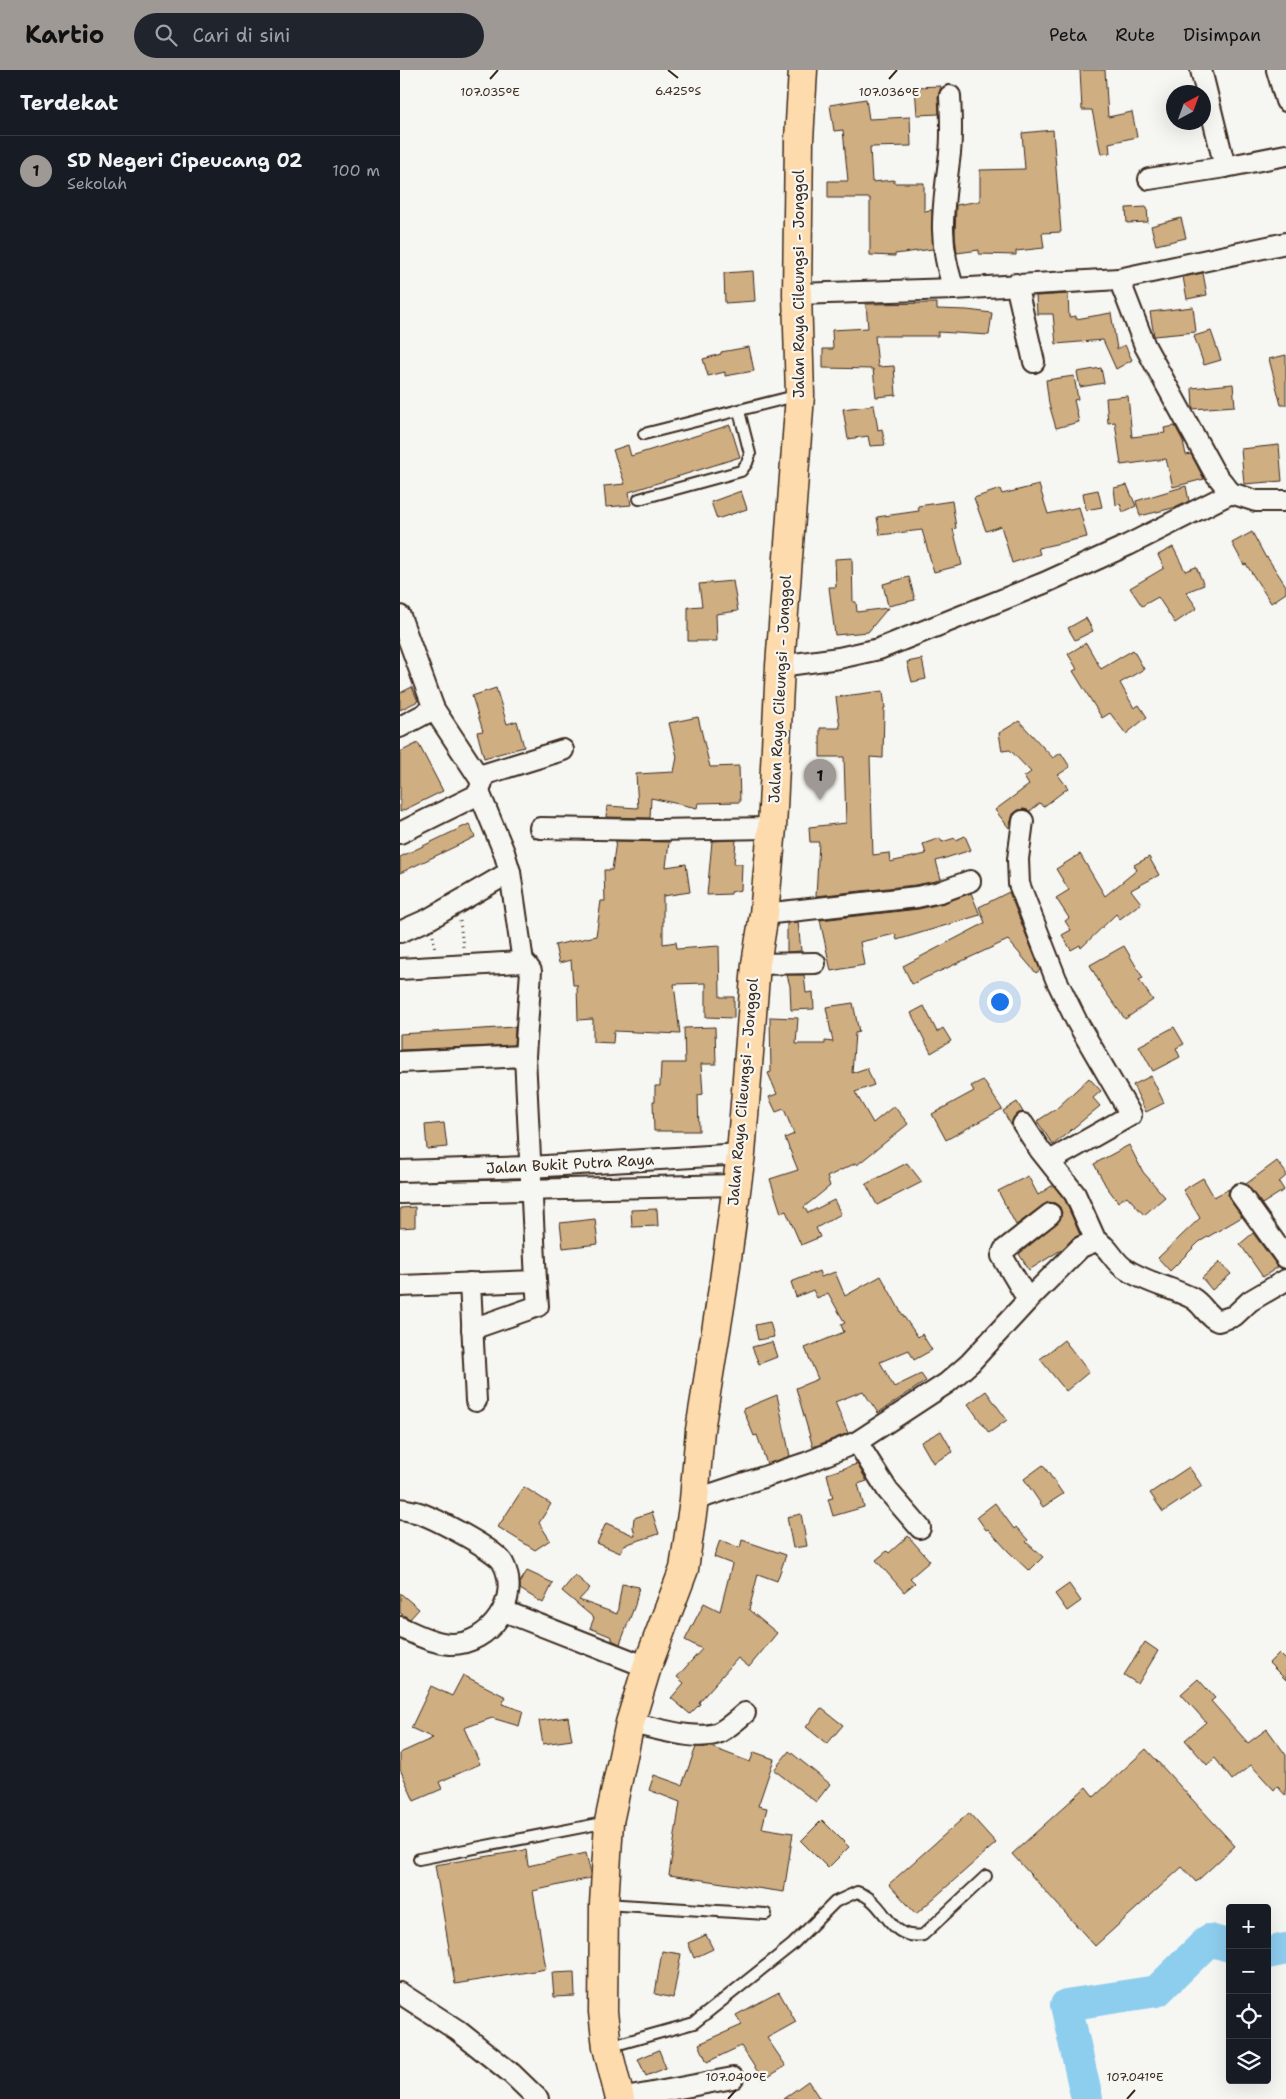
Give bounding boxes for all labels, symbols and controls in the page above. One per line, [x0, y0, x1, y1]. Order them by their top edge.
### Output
search box [134, 13, 484, 58]
text: Kartio [25, 19, 104, 51]
icon: search [152, 21, 180, 49]
text: Cari di sini [192, 23, 290, 48]
text: Peta [1049, 23, 1087, 47]
text: Rute [1115, 23, 1155, 47]
text: Disimpan [1183, 23, 1261, 47]
text: 6.425°S [655, 83, 701, 99]
text: 107.035°E [460, 84, 520, 100]
text: 107.036°E [859, 84, 919, 100]
north arrow [1166, 85, 1211, 130]
text: Terdekat [20, 89, 118, 117]
text: SD Negeri Cipeucang 02 [67, 148, 302, 173]
text: 1 [32, 160, 40, 181]
text: 100 m [332, 160, 380, 181]
street label: Jalan Raya Cileungsi - Jonggol [789, 169, 809, 398]
text: Sekolah [67, 173, 127, 194]
street label: Jalan Raya Cileungsi - Jonggol [764, 574, 796, 804]
pin: 1 [804, 759, 836, 800]
street label: Jalan Raya Cileungsi - Jonggol [723, 977, 763, 1207]
your location [987, 989, 1013, 1015]
street label: Jalan Bukit Putra Raya [485, 1150, 655, 1178]
map controls [1226, 1904, 1271, 2084]
button: + [1226, 1904, 1271, 1949]
button: − [1226, 1949, 1271, 1994]
button: locate [1226, 1994, 1271, 2039]
button: layers [1226, 2039, 1271, 2084]
text: 107.040°E [706, 2069, 766, 2085]
text: 107.041°E [1106, 2069, 1164, 2085]

